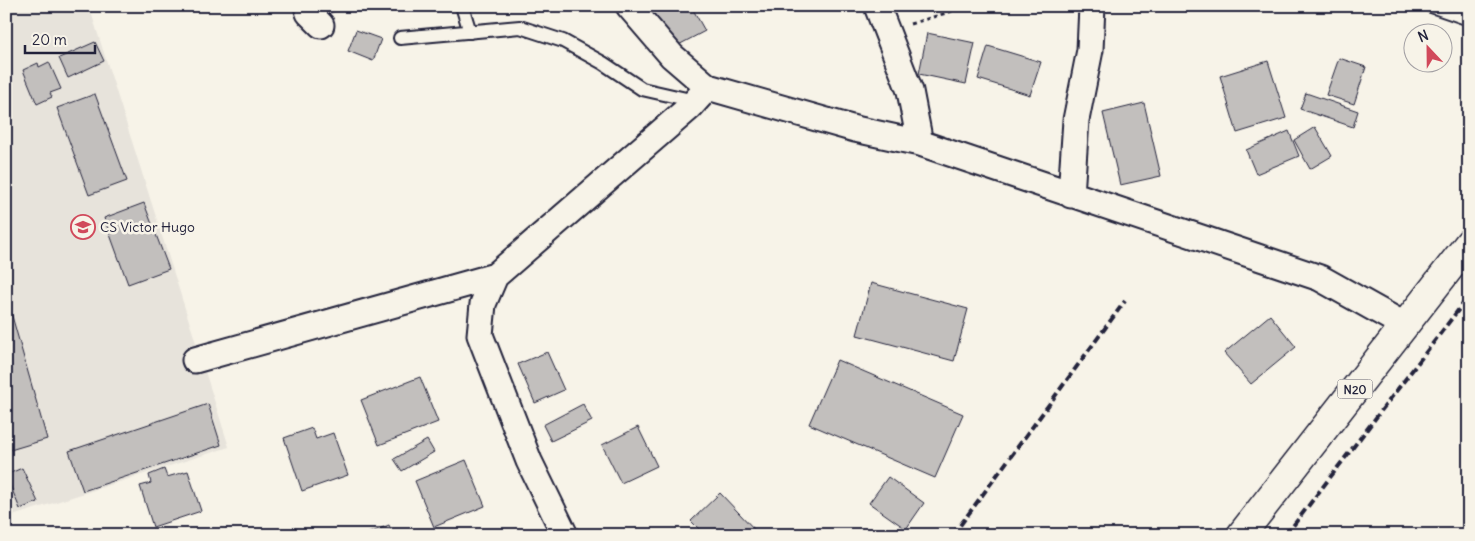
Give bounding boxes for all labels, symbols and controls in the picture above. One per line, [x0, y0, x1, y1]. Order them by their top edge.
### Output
scale bar [25, 22, 95, 54]
north arrow [1402, 22, 1452, 72]
text: N [1415, 26, 1431, 46]
text: 20 m [32, 30, 67, 49]
school or university icon: CS Victor Hugo [70, 214, 96, 240]
place label: CS Victor Hugo [100, 218, 195, 236]
road number: N20 [1338, 379, 1372, 398]

